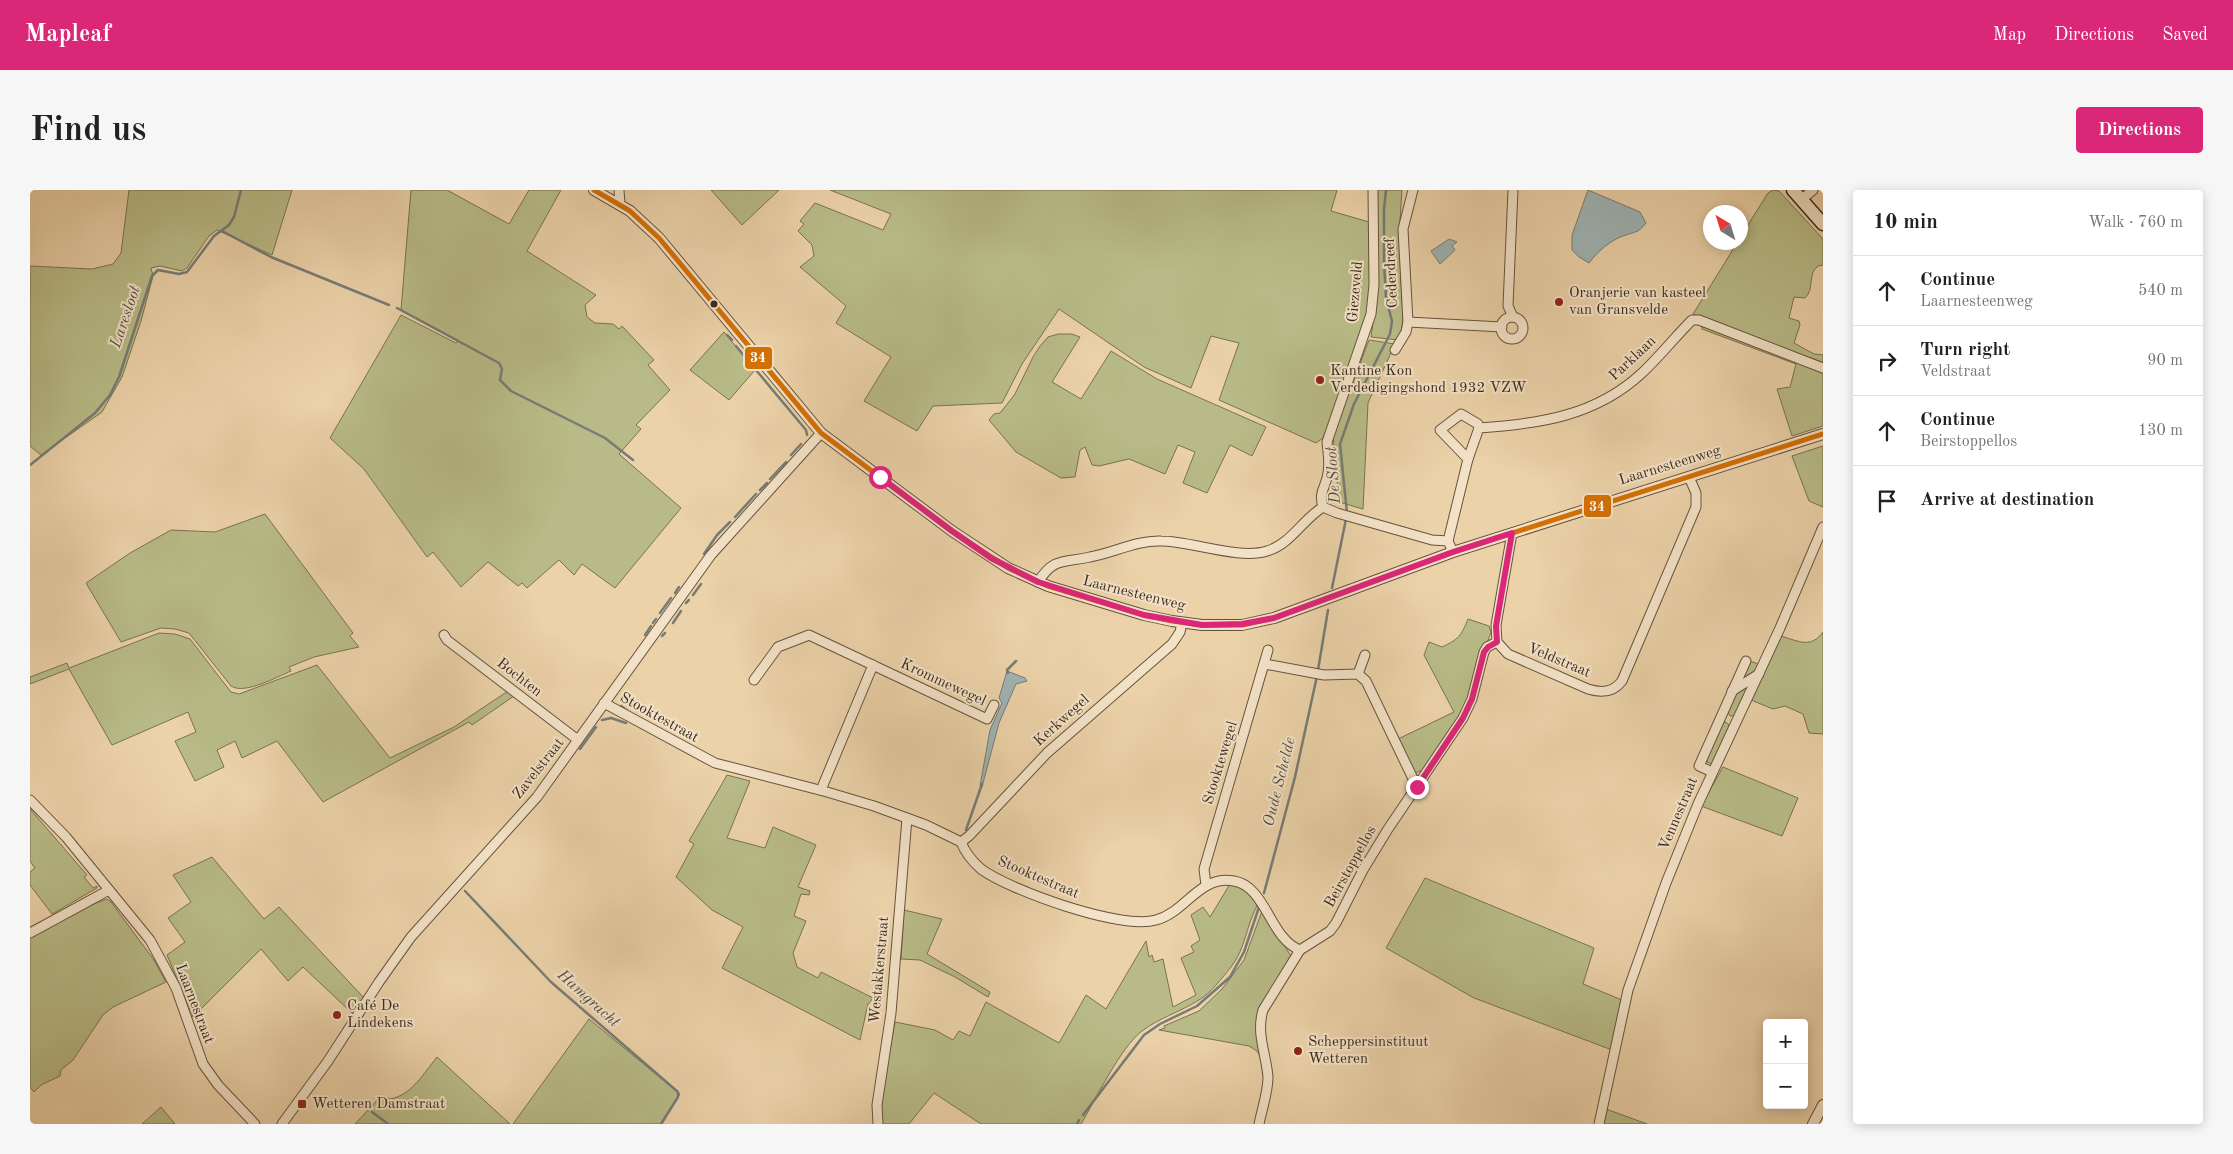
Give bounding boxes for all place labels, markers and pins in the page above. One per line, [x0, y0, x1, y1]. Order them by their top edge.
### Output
place label: Oranjerie van kasteel van Gransvelde [1569, 286, 1706, 318]
marker: Oranjerie van kasteel van Gransvelde [1553, 296, 1565, 308]
unlabelled marker [709, 299, 719, 309]
place label: Kantine Kon Verdedigingshond 1932 VZW [1330, 364, 1527, 396]
marker: Kantine Kon Verdedigingshond 1932 VZW [1314, 374, 1326, 386]
place label: Café De Lindekens [347, 999, 413, 1031]
marker: Café De Lindekens [331, 1009, 343, 1021]
place label: Scheppersinstituut Wetteren [1308, 1035, 1428, 1067]
marker: Scheppersinstituut Wetteren [1292, 1045, 1304, 1057]
place label: Wetteren Damstraat [312, 1097, 445, 1112]
marker: Wetteren Damstraat [296, 1098, 308, 1110]

